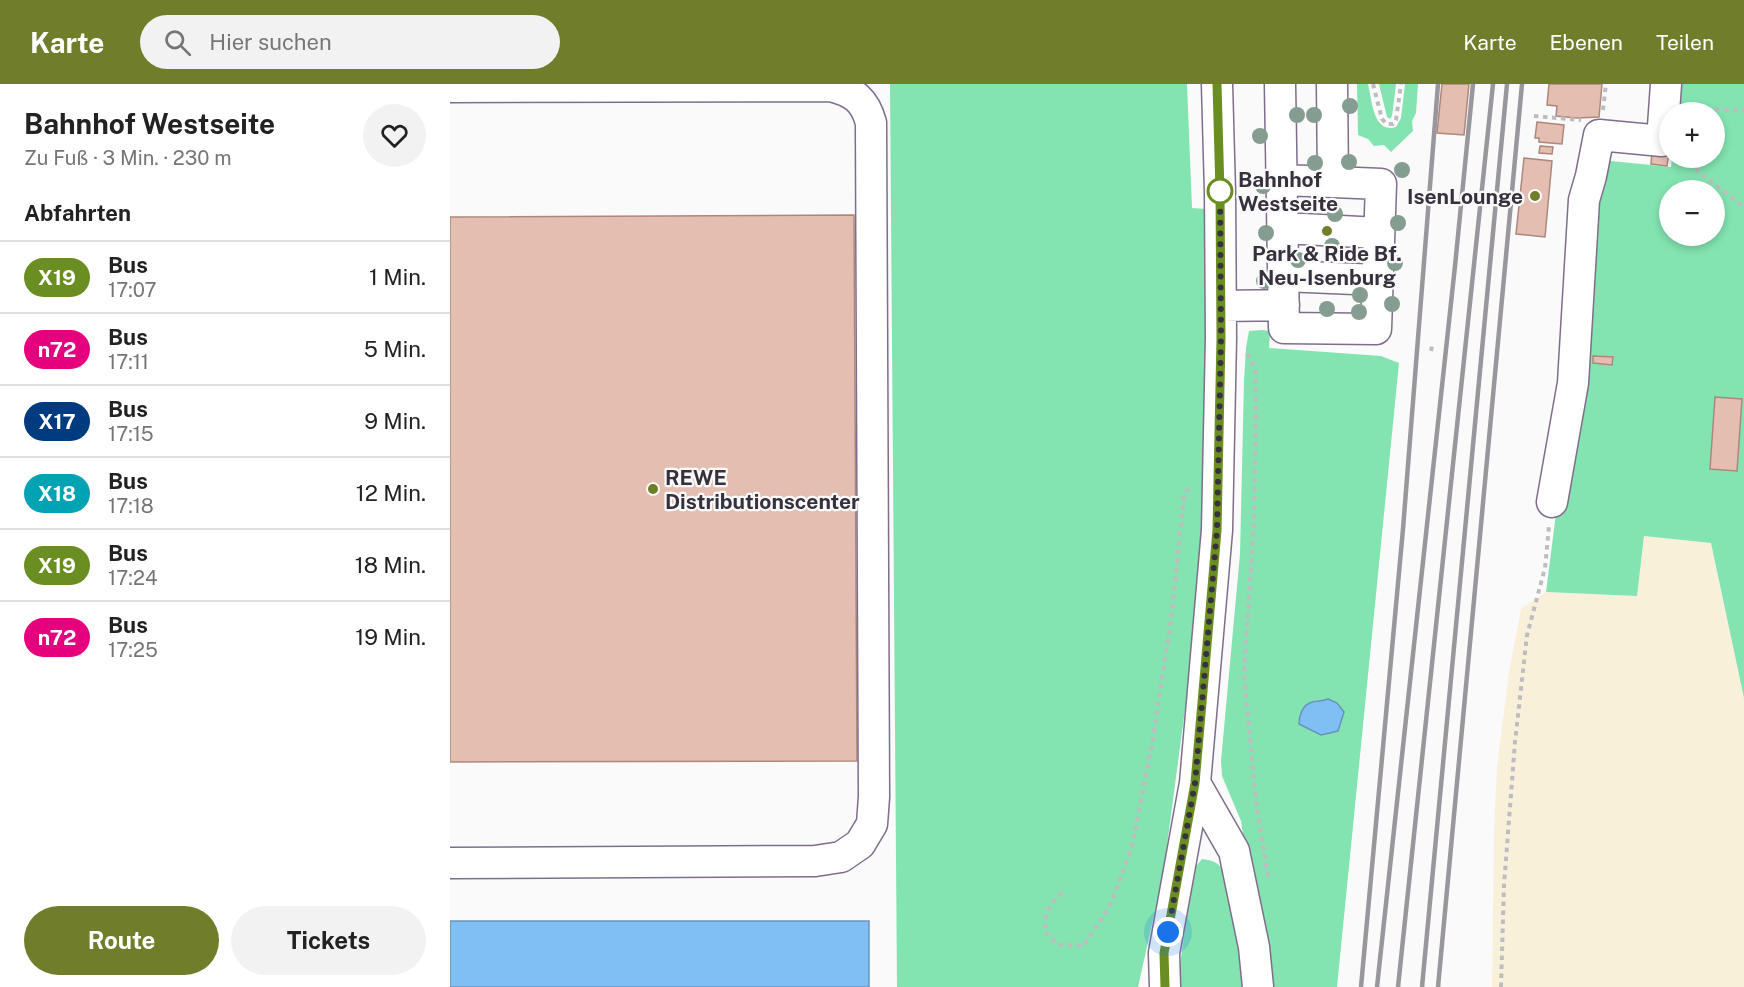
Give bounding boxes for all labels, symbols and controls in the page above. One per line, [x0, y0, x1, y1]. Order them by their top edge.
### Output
search box [140, 15, 560, 69]
text: Karte [30, 26, 104, 59]
icon: search [161, 26, 194, 59]
text: Hier suchen [209, 29, 332, 55]
text: Karte [1463, 30, 1517, 55]
text: Ebenen [1550, 30, 1623, 55]
text: Teilen [1656, 30, 1714, 55]
map controls [1659, 102, 1725, 246]
button: + [1659, 102, 1725, 168]
button: heart [363, 104, 426, 167]
text: Bahnhof Westseite [24, 107, 275, 140]
text: Zu Fuß · 3 Min. · 230 m [24, 146, 232, 170]
place label: Bahnhof Westseite [1238, 167, 1338, 216]
marker: Bahnhof Westseite [1207, 178, 1233, 204]
button: − [1659, 180, 1725, 246]
place label: IsenLounge [1407, 184, 1523, 209]
marker: IsenLounge [1528, 189, 1542, 203]
text: Abfahrten [24, 200, 131, 226]
marker: Park & Ride Bf. Neu-Isenburg [1320, 224, 1334, 238]
place label: Park & Ride Bf. Neu-Isenburg [1252, 241, 1402, 290]
text: Bus [108, 252, 148, 278]
text: 1 Min. [369, 264, 426, 290]
text: X19 [38, 265, 76, 290]
text: 17:07 [108, 278, 157, 302]
text: Bus [108, 324, 148, 350]
text: 5 Min. [364, 336, 426, 362]
text: n72 [38, 337, 76, 362]
text: 17:11 [108, 350, 149, 374]
text: Bus [108, 396, 148, 422]
text: 9 Min. [364, 408, 426, 434]
text: X17 [38, 409, 76, 434]
text: 17:15 [108, 422, 154, 446]
place label: REWE Distributionscenter [665, 465, 860, 514]
text: Bus [108, 468, 148, 494]
text: 12 Min. [356, 480, 426, 506]
text: X18 [38, 481, 76, 506]
marker: REWE Distributionscenter [646, 482, 660, 496]
text: 17:18 [108, 494, 154, 518]
text: Bus [108, 540, 148, 566]
text: 18 Min. [355, 552, 426, 578]
text: X19 [38, 553, 76, 578]
text: 17:24 [108, 566, 158, 590]
text: Bus [108, 612, 148, 638]
text: 19 Min. [355, 624, 426, 650]
text: n72 [38, 625, 76, 650]
text: 17:25 [108, 638, 158, 662]
button: Route [24, 906, 219, 975]
button: Tickets [231, 906, 426, 975]
your location [1153, 917, 1183, 947]

